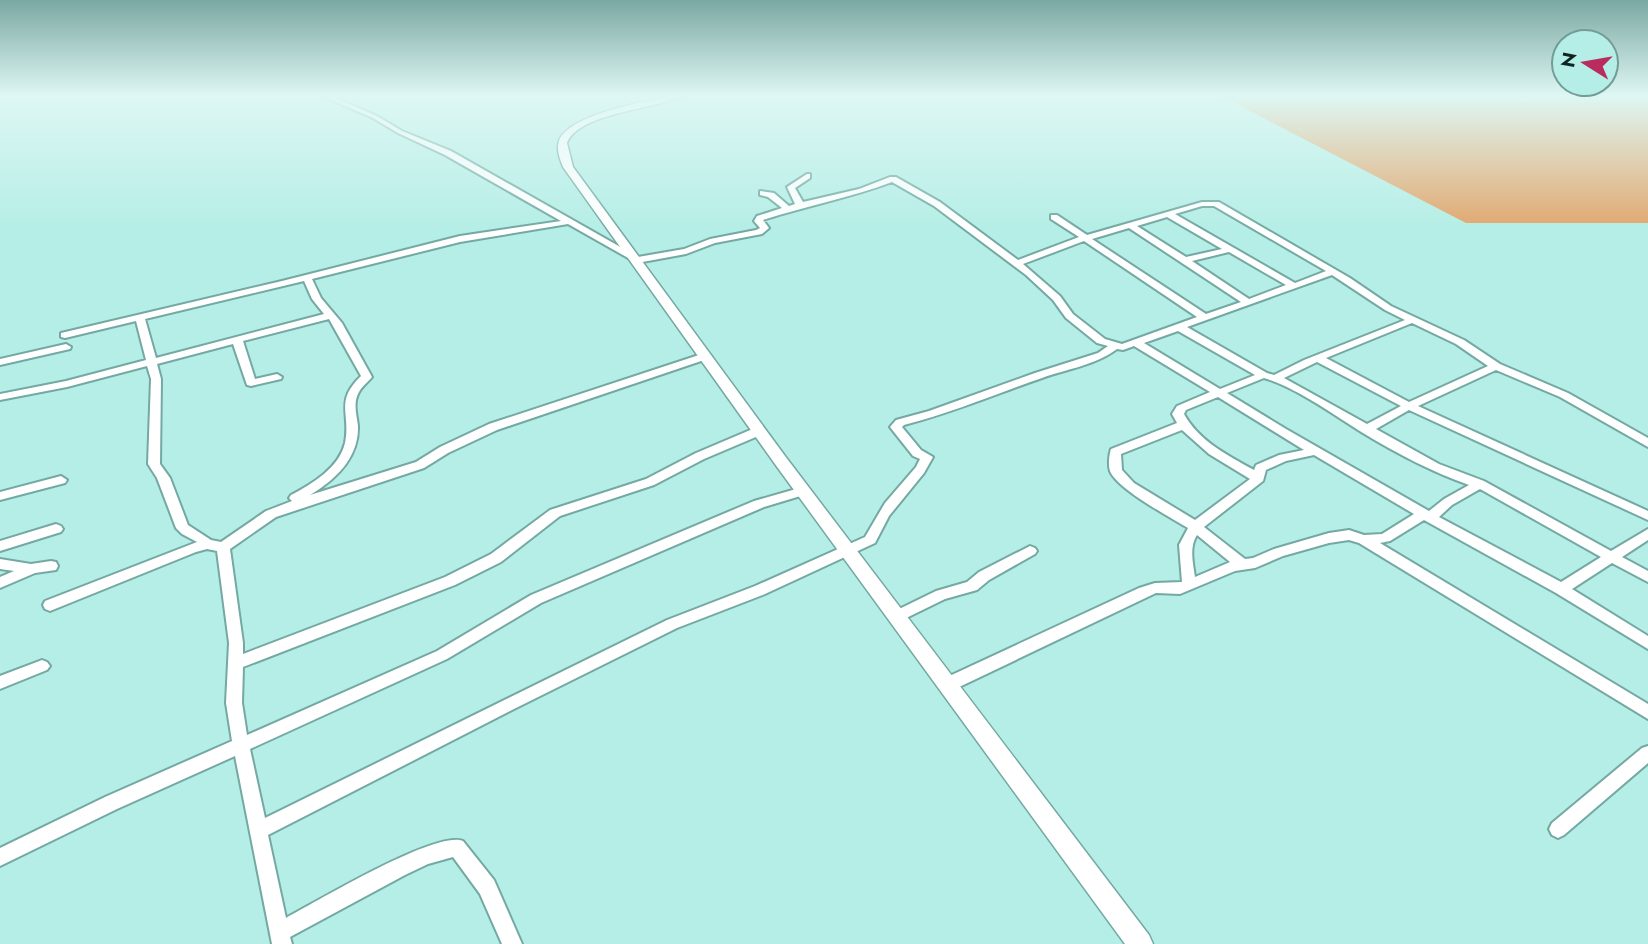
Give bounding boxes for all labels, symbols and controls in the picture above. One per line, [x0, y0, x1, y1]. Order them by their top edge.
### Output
north arrow [1550, 28, 1620, 98]
text: N [1554, 50, 1583, 70]

